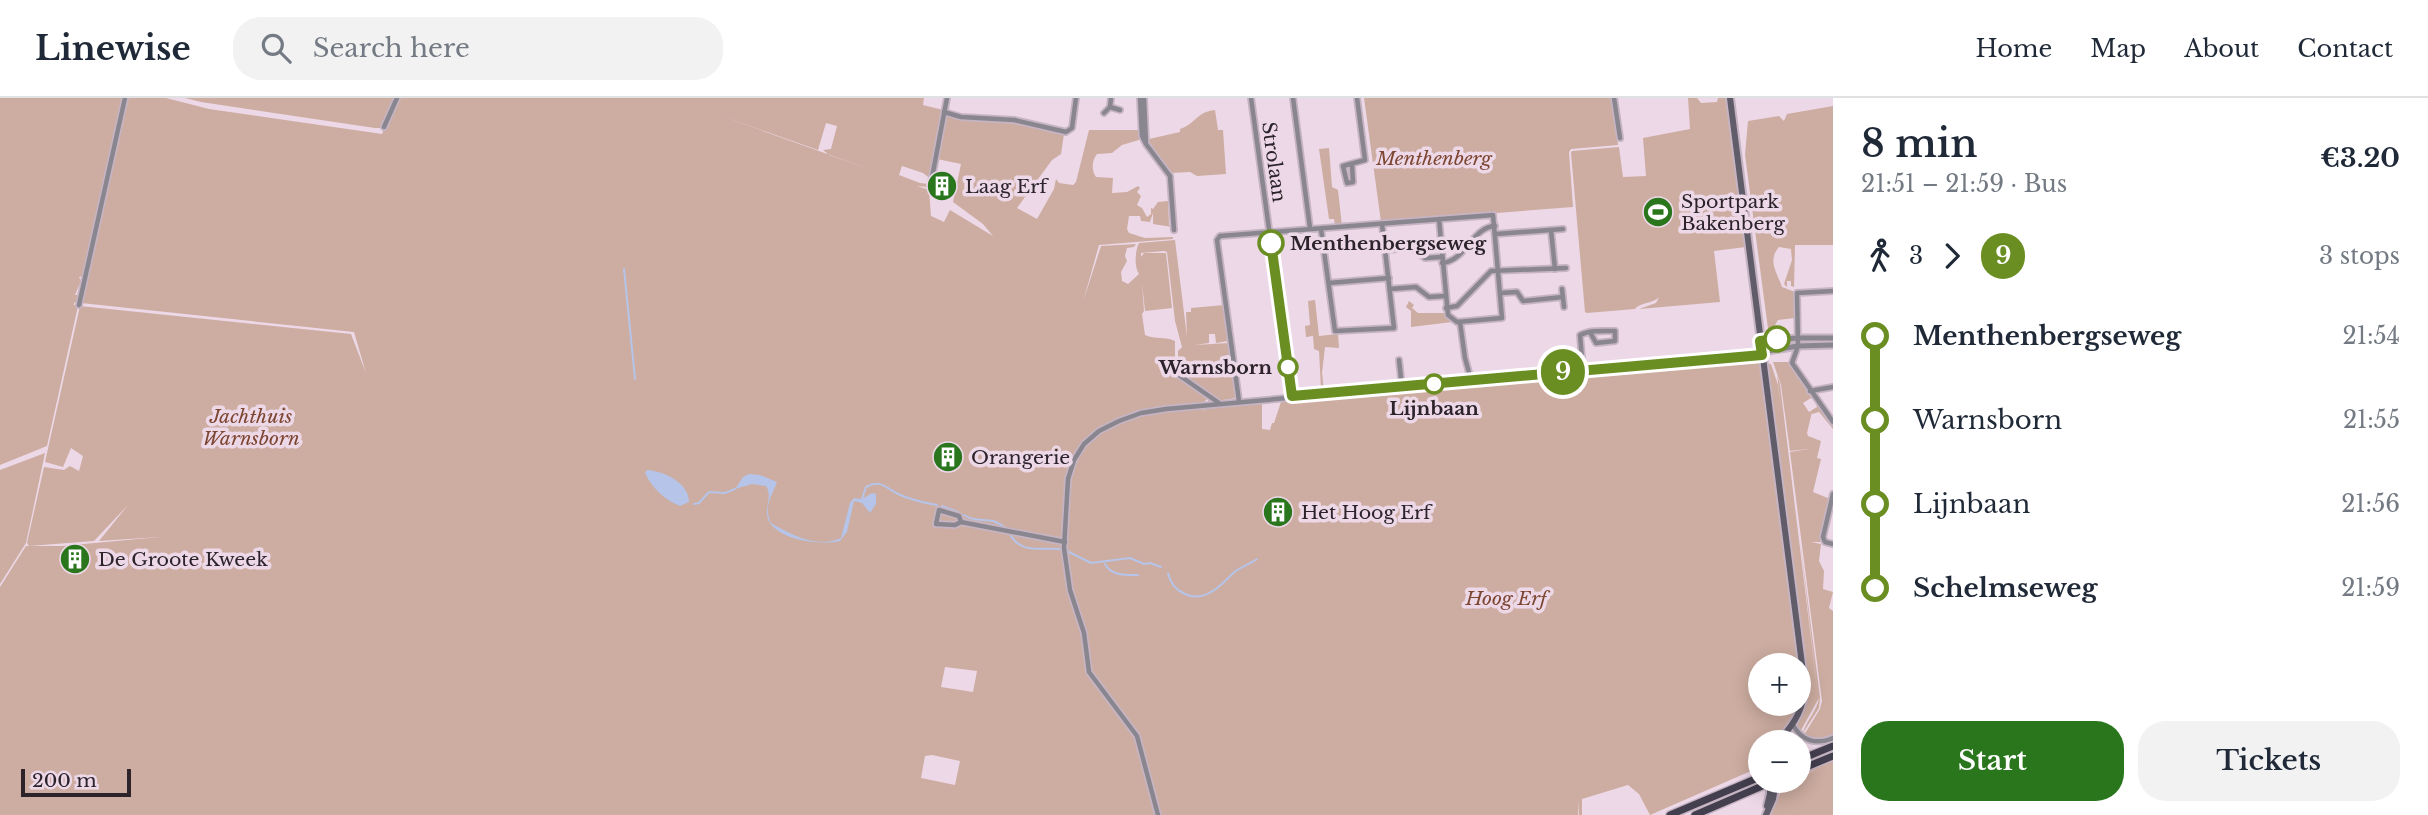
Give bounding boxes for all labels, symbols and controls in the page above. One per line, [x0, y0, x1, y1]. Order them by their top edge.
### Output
search box [233, 17, 723, 80]
text: Linewise [35, 28, 191, 69]
icon: search [257, 29, 295, 67]
text: Search here [313, 32, 470, 64]
text: Home [1976, 34, 2052, 63]
text: Map [2090, 34, 2146, 63]
text: About [2184, 34, 2259, 63]
text: Contact [2297, 34, 2393, 63]
street label: Strolaan [1257, 120, 1291, 204]
text: 8 min [1861, 120, 1977, 167]
text: €3.20 [2320, 142, 2400, 174]
park label: Menthenberg [1375, 147, 1493, 170]
building icon: Laag Erf [925, 169, 959, 203]
text: 21:51 – 21:59 · Bus [1861, 170, 2067, 198]
place label: Laag Erf [965, 175, 1049, 198]
place label: Sportpark Bakenberg [1681, 190, 1785, 235]
sports icon: Sportpark Bakenberg [1641, 195, 1675, 229]
marker: Menthenbergseweg [1258, 230, 1284, 256]
place label: Menthenbergseweg [1290, 232, 1487, 255]
icon: walk [1861, 237, 1899, 275]
icon: forward [1933, 237, 1971, 275]
text: 9 [1995, 241, 2011, 270]
text: 3 [1909, 242, 1923, 270]
text: 3 stops [2319, 242, 2400, 270]
text: Menthenbergseweg [1913, 320, 2181, 352]
text: 21:54 [2343, 322, 2400, 350]
unlabelled marker [1764, 326, 1790, 352]
line badge: 9 [1540, 349, 1586, 395]
place label: Warnsborn [1158, 356, 1272, 379]
marker: Warnsborn [1278, 357, 1298, 377]
text: 9 [1555, 357, 1571, 386]
marker: Lijnbaan [1424, 374, 1444, 394]
place label: Lijnbaan [1389, 397, 1479, 420]
text: Warnsborn [1913, 404, 2062, 436]
park label: Jachthuis Warnsborn [202, 405, 300, 450]
text: 21:55 [2343, 406, 2400, 434]
building icon: Orangerie [931, 440, 965, 474]
place label: Orangerie [971, 446, 1070, 469]
text: Lijnbaan [1913, 488, 2030, 520]
text: 21:56 [2341, 490, 2400, 518]
building icon: Het Hoog Erf [1261, 495, 1295, 529]
place label: Het Hoog Erf [1301, 501, 1433, 524]
building icon: De Groote Kweek [58, 542, 92, 576]
place label: De Groote Kweek [98, 548, 268, 571]
text: Schelmseweg [1913, 572, 2097, 604]
text: 21:59 [2341, 574, 2400, 602]
park label: Hoog Erf [1465, 587, 1551, 610]
map controls [1748, 653, 1811, 793]
button: + [1748, 653, 1811, 716]
button: Start [1861, 721, 2124, 801]
button: Tickets [2138, 721, 2400, 801]
button: − [1748, 730, 1811, 793]
scale bar [21, 766, 131, 798]
text: 200 m [32, 769, 97, 792]

